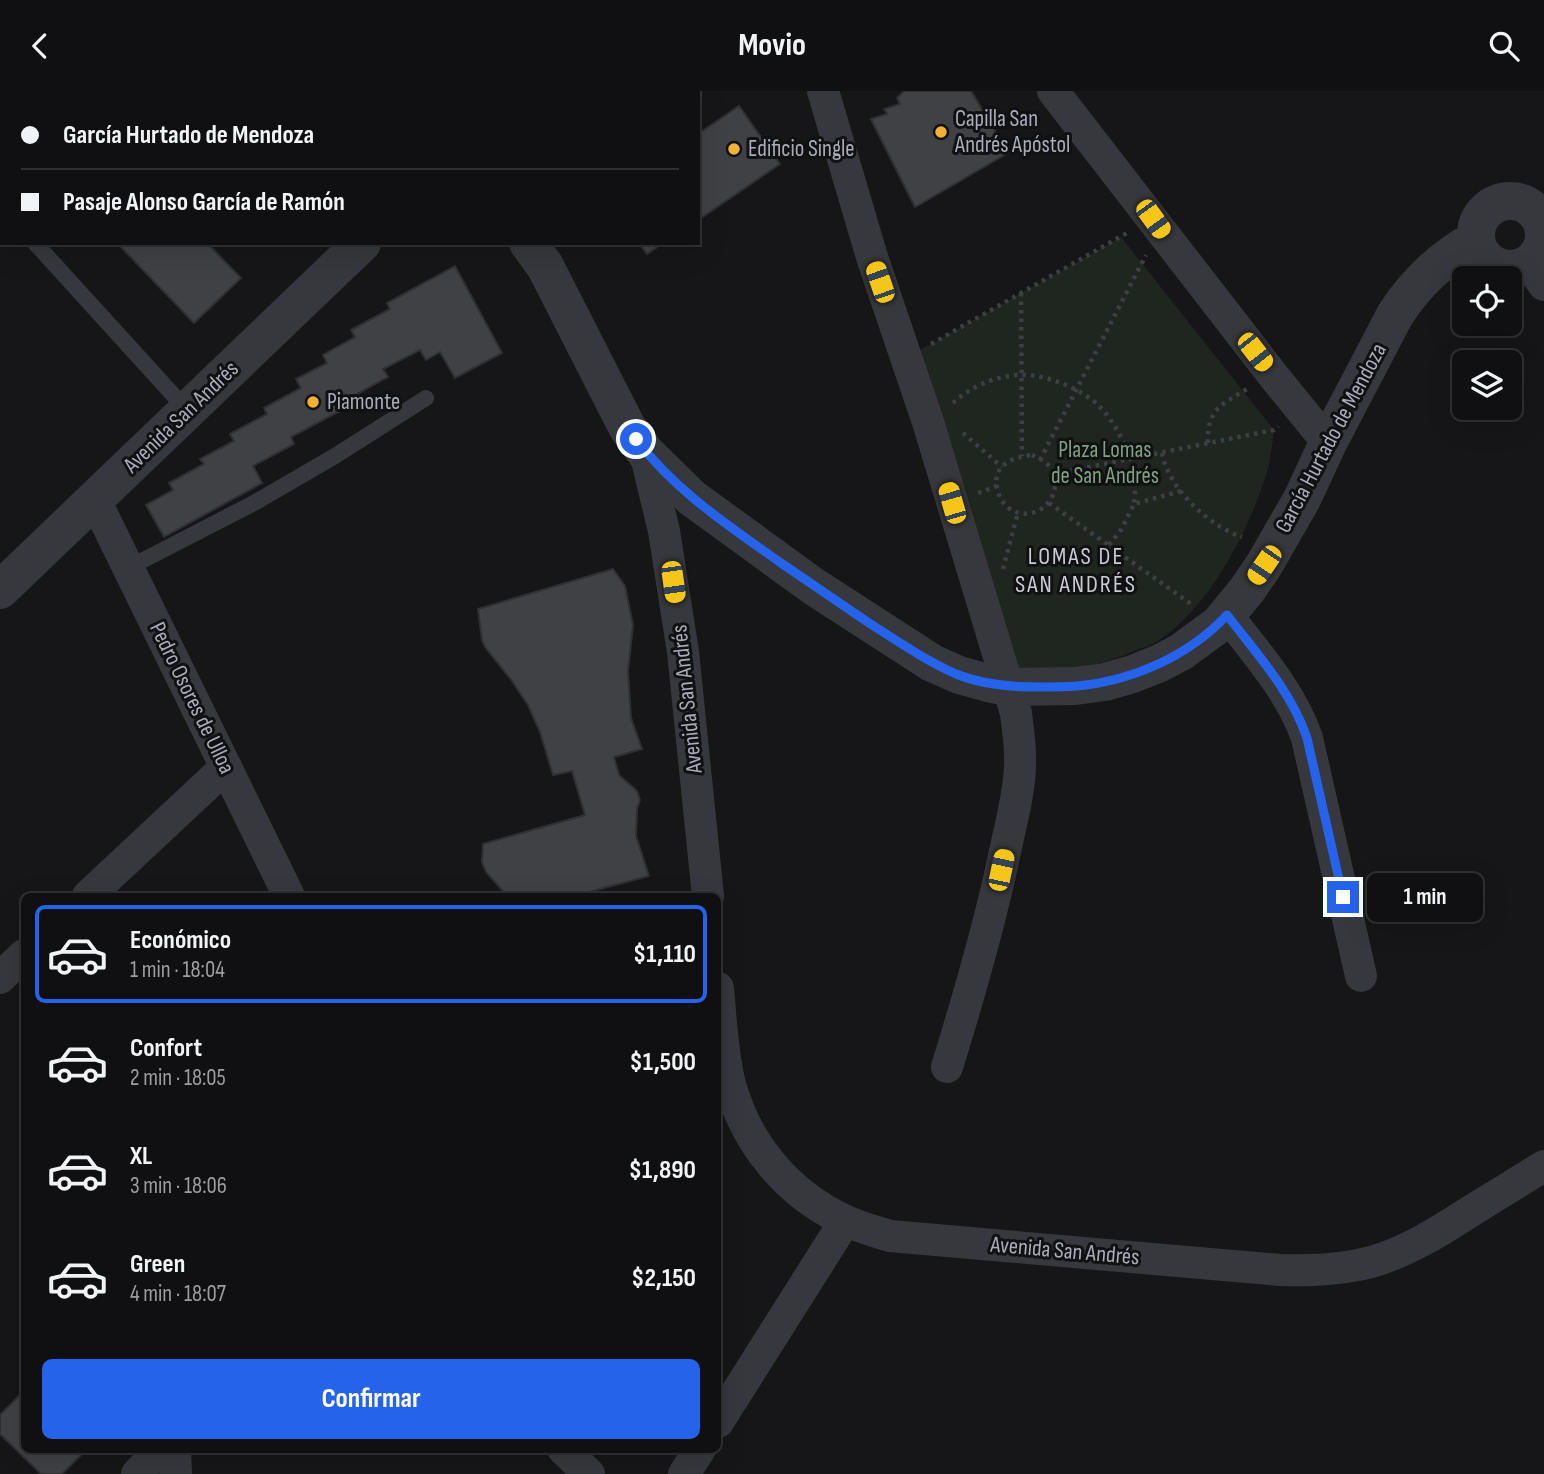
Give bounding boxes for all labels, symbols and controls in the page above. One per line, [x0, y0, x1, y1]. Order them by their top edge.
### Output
text: Movio [738, 26, 806, 65]
icon: back [21, 27, 59, 65]
icon: search [1485, 27, 1523, 65]
place label: Capilla San Andrés Apóstol [954, 105, 1070, 159]
text: García Hurtado de Mendoza [63, 120, 314, 151]
marker: Capilla San Andrés Apóstol [933, 124, 949, 140]
place label: Edificio Single [748, 135, 855, 163]
marker: Edificio Single [726, 141, 742, 157]
text: Pasaje Alonso García de Ramón [63, 187, 345, 218]
car [1133, 196, 1174, 242]
car [864, 259, 897, 305]
map controls [1452, 266, 1522, 420]
button: locate [1452, 266, 1522, 336]
car [1234, 329, 1277, 375]
street label: García Hurtado de Mendoza [1269, 339, 1393, 537]
button: layers [1452, 350, 1522, 420]
street label: Avenida San Andrés [117, 355, 244, 480]
place label: Piamonte [327, 388, 400, 416]
marker: Piamonte [305, 394, 321, 410]
route start [620, 423, 652, 455]
park label: Plaza Lomas de San Andrés [1051, 436, 1159, 490]
car [937, 480, 968, 526]
district label: LOMAS DE SAN ANDRÉS [1015, 542, 1137, 599]
car [1244, 542, 1285, 588]
car [660, 560, 687, 604]
street label: Pedro Osores de Ulloa [143, 618, 241, 778]
street label: Avenida San Andrés [665, 623, 709, 776]
car [987, 847, 1016, 893]
callout: 1 min [1368, 873, 1483, 921]
route end [1327, 881, 1359, 913]
text: 1 min [1404, 883, 1446, 911]
icon: car [46, 923, 109, 986]
text: Económico [130, 925, 231, 956]
text: $1,110 [633, 939, 696, 970]
text: 1 min · 18:04 [130, 956, 225, 984]
icon: car [46, 1031, 109, 1094]
text: Confort [130, 1033, 202, 1064]
text: $1,500 [630, 1047, 696, 1078]
text: 2 min · 18:05 [130, 1064, 226, 1092]
icon: car [46, 1139, 109, 1202]
text: XL [130, 1141, 152, 1172]
text: $1,890 [629, 1155, 696, 1186]
text: 3 min · 18:06 [130, 1172, 227, 1200]
street label: Avenida San Andrés [988, 1230, 1141, 1271]
icon: car [46, 1247, 109, 1310]
text: Green [130, 1249, 185, 1280]
text: $2,150 [631, 1263, 696, 1294]
text: 4 min · 18:07 [130, 1280, 226, 1308]
button: Confirmar [42, 1359, 700, 1439]

